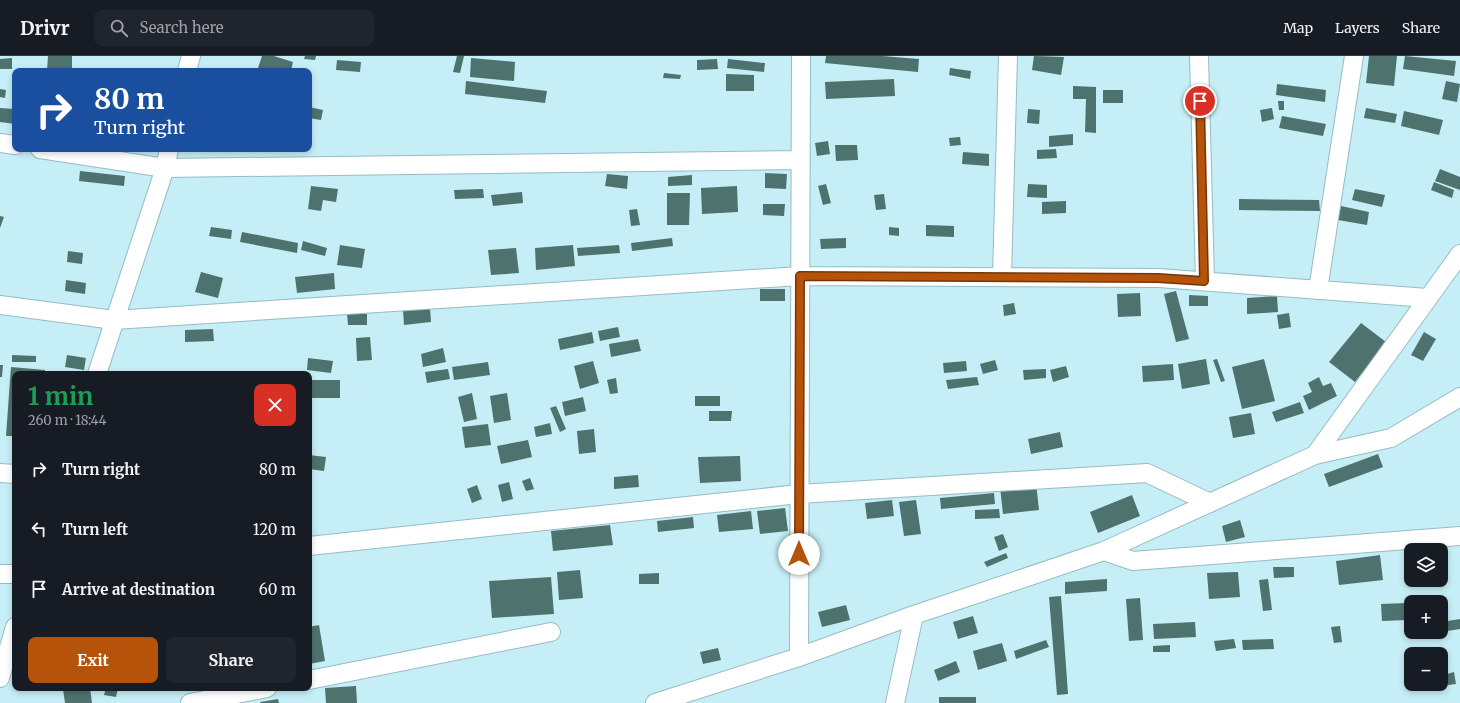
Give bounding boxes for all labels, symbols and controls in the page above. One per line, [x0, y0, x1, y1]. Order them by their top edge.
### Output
search box [94, 10, 374, 46]
text: Drivr [20, 16, 70, 40]
icon: search [108, 17, 130, 39]
text: Search here [140, 18, 224, 37]
text: Map [1283, 19, 1313, 37]
text: Layers [1335, 19, 1380, 37]
text: Share [1402, 19, 1440, 37]
text: 80 m [94, 81, 165, 117]
icon: right [28, 84, 80, 136]
pin [1183, 84, 1217, 118]
icon: arrive [1189, 90, 1211, 112]
text: Turn right [94, 116, 185, 139]
text: 1 min [28, 381, 93, 412]
button: close [254, 384, 296, 426]
text: 260 m · 18:44 [28, 412, 107, 429]
icon: right [28, 458, 50, 480]
text: Turn right [62, 460, 140, 479]
text: 80 m [259, 460, 296, 479]
icon: left [28, 518, 50, 540]
text: Turn left [62, 520, 128, 539]
text: 120 m [253, 520, 296, 539]
position arrow [778, 533, 820, 575]
map controls [1404, 543, 1448, 691]
button: layers [1404, 543, 1448, 587]
icon: arrive [28, 578, 50, 600]
text: Arrive at destination [62, 580, 215, 599]
text: 60 m [259, 580, 296, 599]
button: + [1404, 595, 1448, 639]
button: Exit [28, 637, 158, 683]
button: Share [166, 637, 296, 683]
button: − [1404, 647, 1448, 691]

